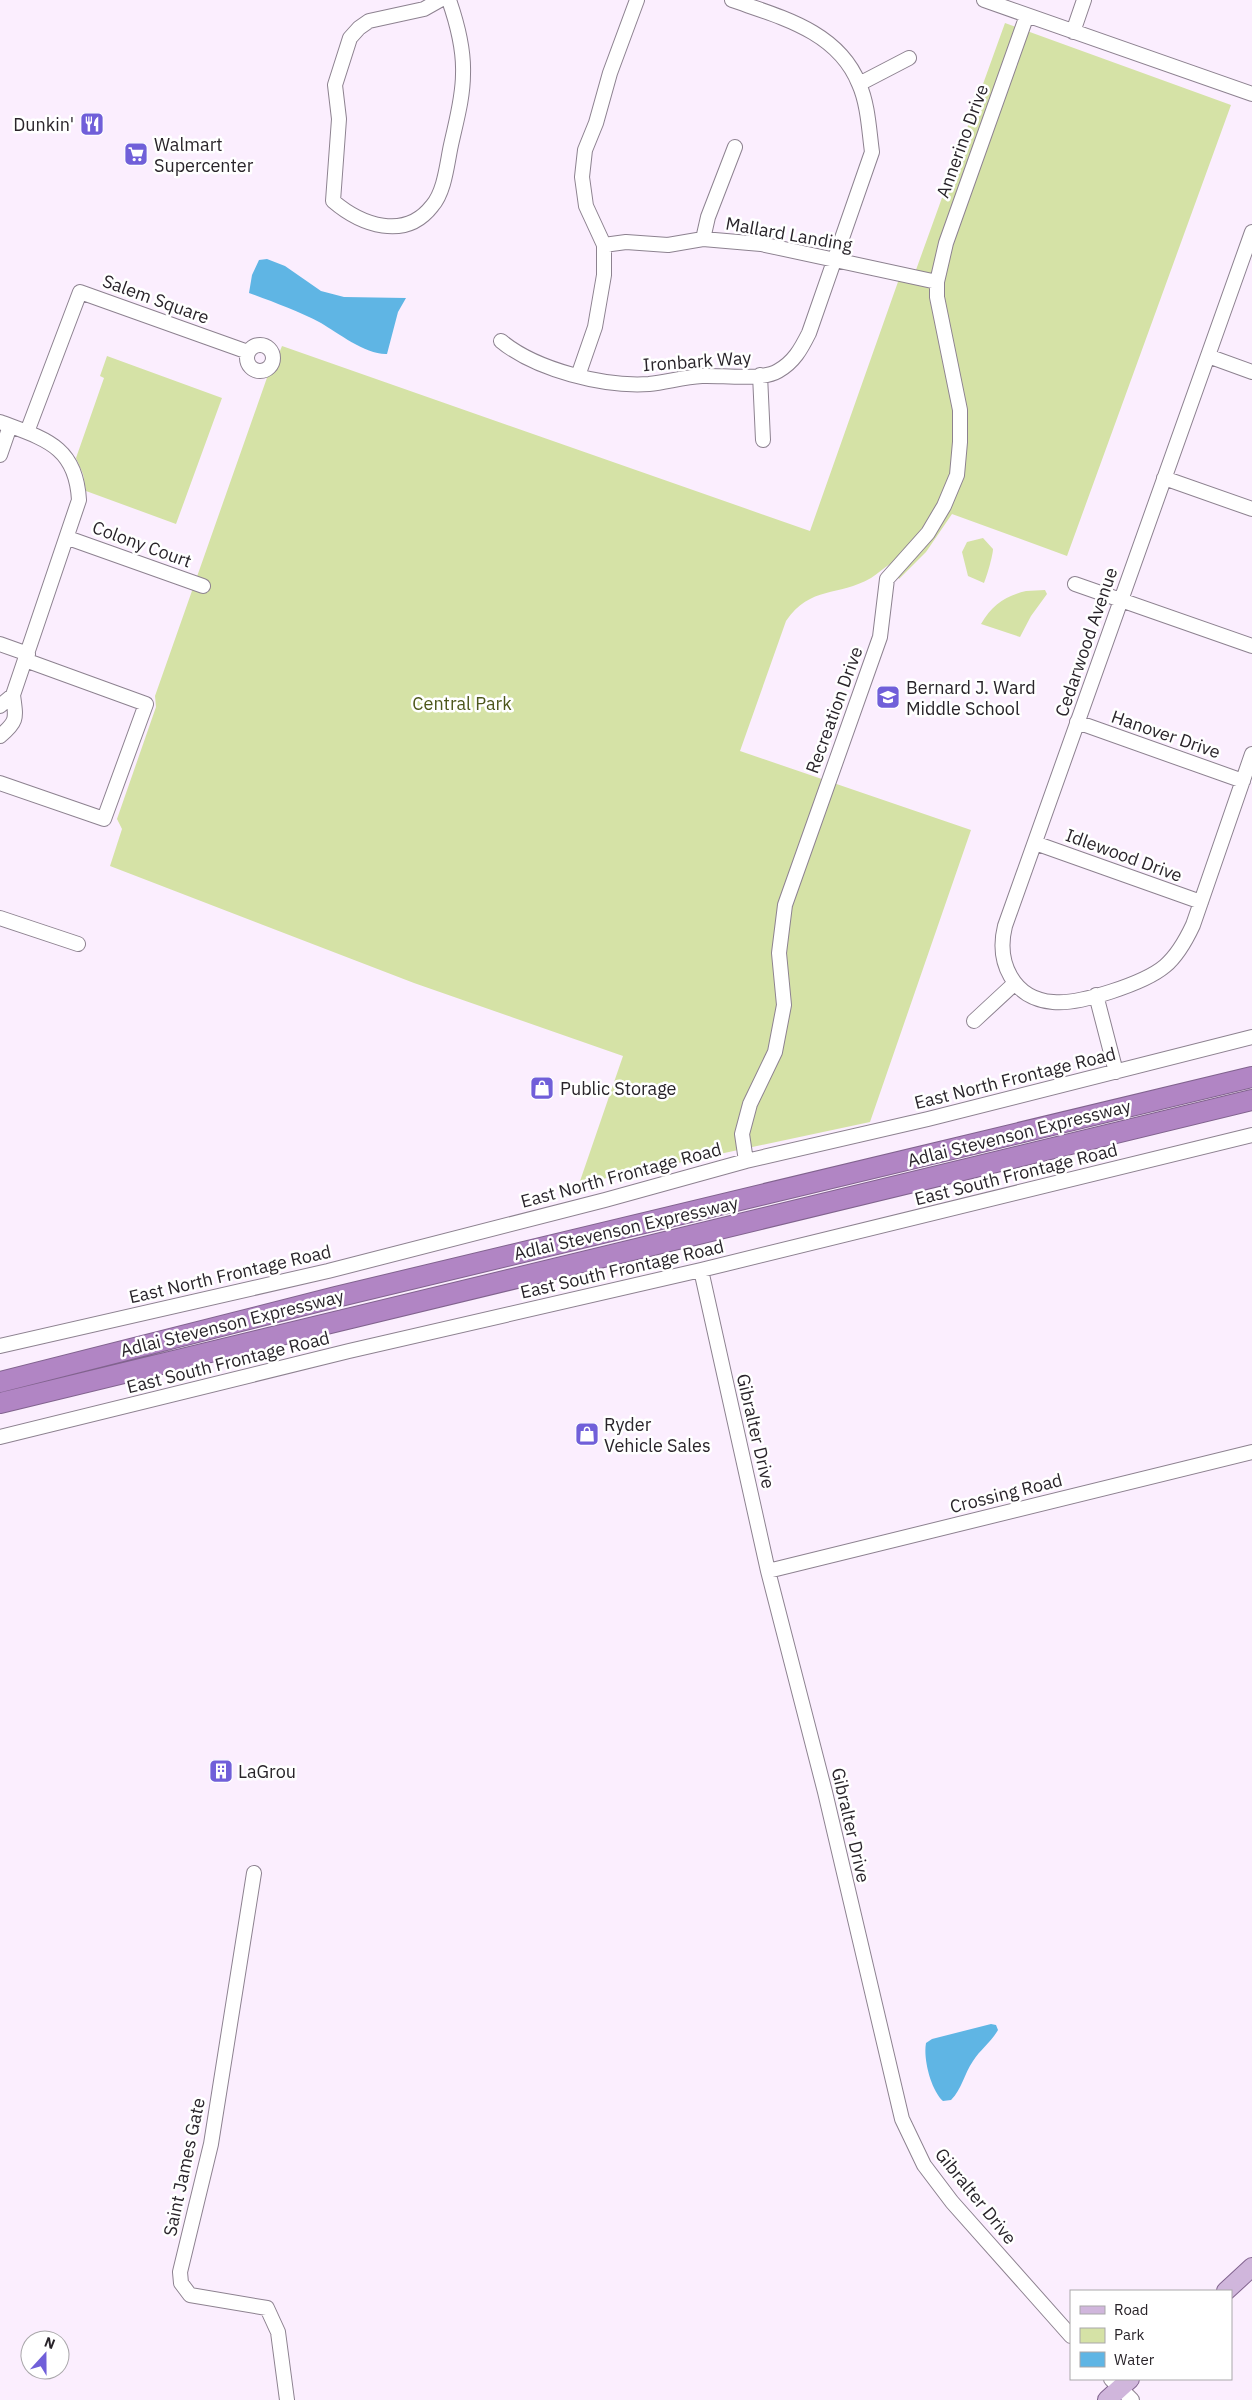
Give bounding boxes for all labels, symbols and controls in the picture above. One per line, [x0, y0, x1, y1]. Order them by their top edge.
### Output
street label: Annerino Drive [931, 81, 993, 201]
restaurant icon: Dunkin' [79, 111, 105, 137]
place label: Dunkin' [13, 113, 74, 136]
place label: Walmart Supercenter [154, 133, 254, 177]
supermarket icon: Walmart Supercenter [123, 141, 149, 167]
street label: Mallard Landing [724, 212, 855, 257]
street label: Salem Square [99, 269, 213, 329]
street label: Ironbark Way [642, 346, 752, 376]
street label: Colony Court [89, 515, 195, 573]
street label: Cedarwood Avenue [1050, 564, 1122, 720]
street label: Recreation Drive [800, 643, 868, 777]
place label: Bernard J. Ward Middle School [906, 676, 1036, 720]
school or university icon: Bernard J. Ward Middle School [875, 684, 901, 710]
park label: Central Park [412, 692, 512, 715]
street label: Hanover Drive [1108, 705, 1224, 763]
street label: Idlewood Drive [1062, 823, 1186, 887]
street label: East North Frontage Road [912, 1042, 1118, 1114]
shop icon: Public Storage [529, 1075, 555, 1101]
place label: Public Storage [560, 1077, 677, 1100]
street label: Adlai Stevenson Expressway [905, 1094, 1133, 1172]
street label: East North Frontage Road [518, 1137, 724, 1213]
street label: East South Frontage Road [912, 1138, 1120, 1210]
street label: Adlai Stevenson Expressway [512, 1191, 741, 1265]
street label: East South Frontage Road [518, 1234, 726, 1304]
street label: East North Frontage Road [127, 1240, 333, 1308]
street label: Adlai Stevenson Expressway [118, 1284, 346, 1362]
street label: East South Frontage Road [124, 1326, 332, 1398]
street label: Gibralter Drive [732, 1371, 780, 1491]
place label: Ryder Vehicle Sales [604, 1413, 711, 1457]
shop icon: Ryder Vehicle Sales [574, 1421, 600, 1447]
street label: Crossing Road [947, 1468, 1065, 1518]
building icon: LaGrou [208, 1758, 234, 1784]
place label: LaGrou [238, 1760, 296, 1783]
street label: Gibralter Drive [827, 1765, 875, 1885]
street label: Saint James Gate [158, 2096, 210, 2238]
street label: Gibralter Drive [930, 2143, 1022, 2249]
legend [1070, 2290, 1232, 2380]
text: Road [1114, 2300, 1149, 2319]
text: Park [1114, 2325, 1144, 2344]
north arrow [20, 2330, 70, 2380]
text: N [42, 2333, 58, 2353]
text: Water [1114, 2350, 1155, 2369]

